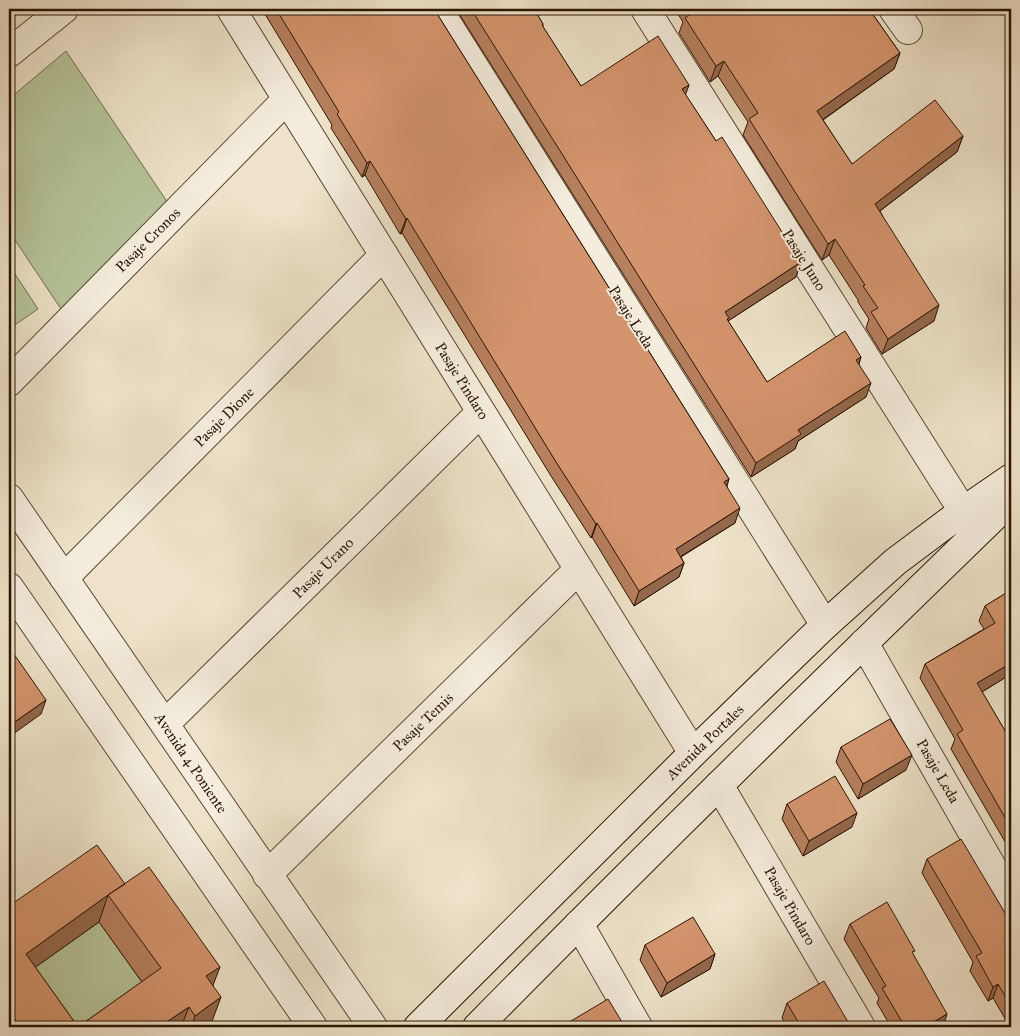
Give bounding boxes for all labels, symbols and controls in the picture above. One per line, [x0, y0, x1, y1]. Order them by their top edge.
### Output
street label: Pasaje Cronos [112, 204, 184, 276]
street label: Pasaje Juno [777, 226, 830, 295]
street label: Pasaje Leda [605, 282, 658, 352]
street label: Pasaje Pindaro [431, 339, 493, 423]
street label: Pasaje Dione [190, 383, 258, 451]
street label: Pasaje Urano [289, 534, 357, 602]
street label: Pasaje Temis [389, 689, 457, 755]
street label: Avenida Portales [662, 700, 748, 784]
street label: Avenida 4 Poniente [150, 708, 231, 817]
street label: Pasaje Leda [913, 736, 964, 807]
street label: Pasaje Pindaro [760, 864, 820, 949]

